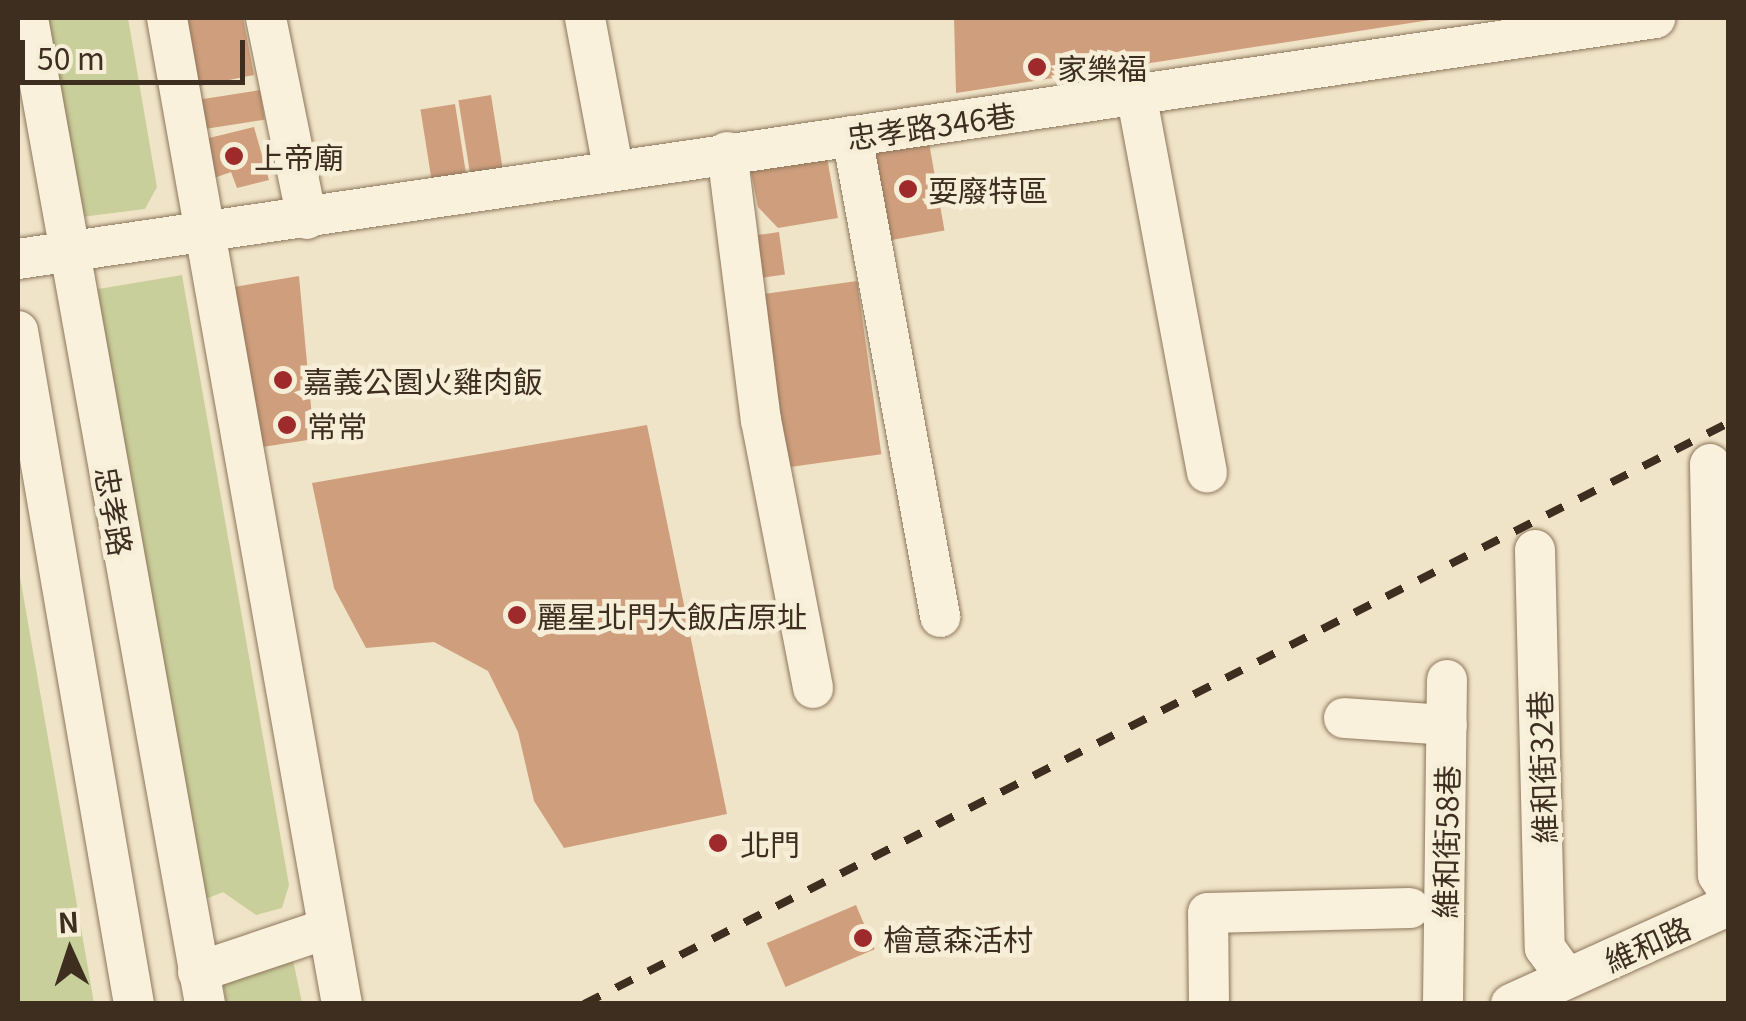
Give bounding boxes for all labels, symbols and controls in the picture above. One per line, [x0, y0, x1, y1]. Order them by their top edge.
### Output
scale bar [25, 20, 250, 82]
text: 50 m [37, 35, 105, 79]
place label: 家樂福 [1057, 49, 1147, 85]
marker: 家樂福 [1026, 56, 1048, 78]
street label: 忠孝路346巷 [844, 95, 1018, 155]
place label: 上帝廟 [254, 138, 344, 174]
marker: 上帝廟 [223, 145, 245, 167]
place label: 耍廢特區 [928, 171, 1048, 207]
marker: 耍廢特區 [897, 178, 919, 200]
place label: 嘉義公園火雞肉飯 [303, 362, 543, 398]
marker: 嘉義公園火雞肉飯 [272, 369, 294, 391]
place label: 常常 [307, 407, 367, 443]
marker: 常常 [276, 414, 298, 436]
street label: 忠孝路 [89, 464, 141, 558]
place label: 麗星北門大飯店原址 [537, 597, 807, 633]
marker: 麗星北門大飯店原址 [506, 604, 528, 626]
street label: 維和街32巷 [1520, 690, 1562, 844]
street label: 維和街58巷 [1426, 765, 1464, 919]
place label: 北門 [740, 825, 800, 861]
marker: 北門 [705, 830, 731, 856]
north arrow [20, 901, 120, 1001]
text: N [57, 901, 80, 942]
street label: 維和路 [1599, 908, 1695, 978]
place label: 檜意森活村 [883, 920, 1033, 956]
marker: 檜意森活村 [852, 927, 874, 949]

